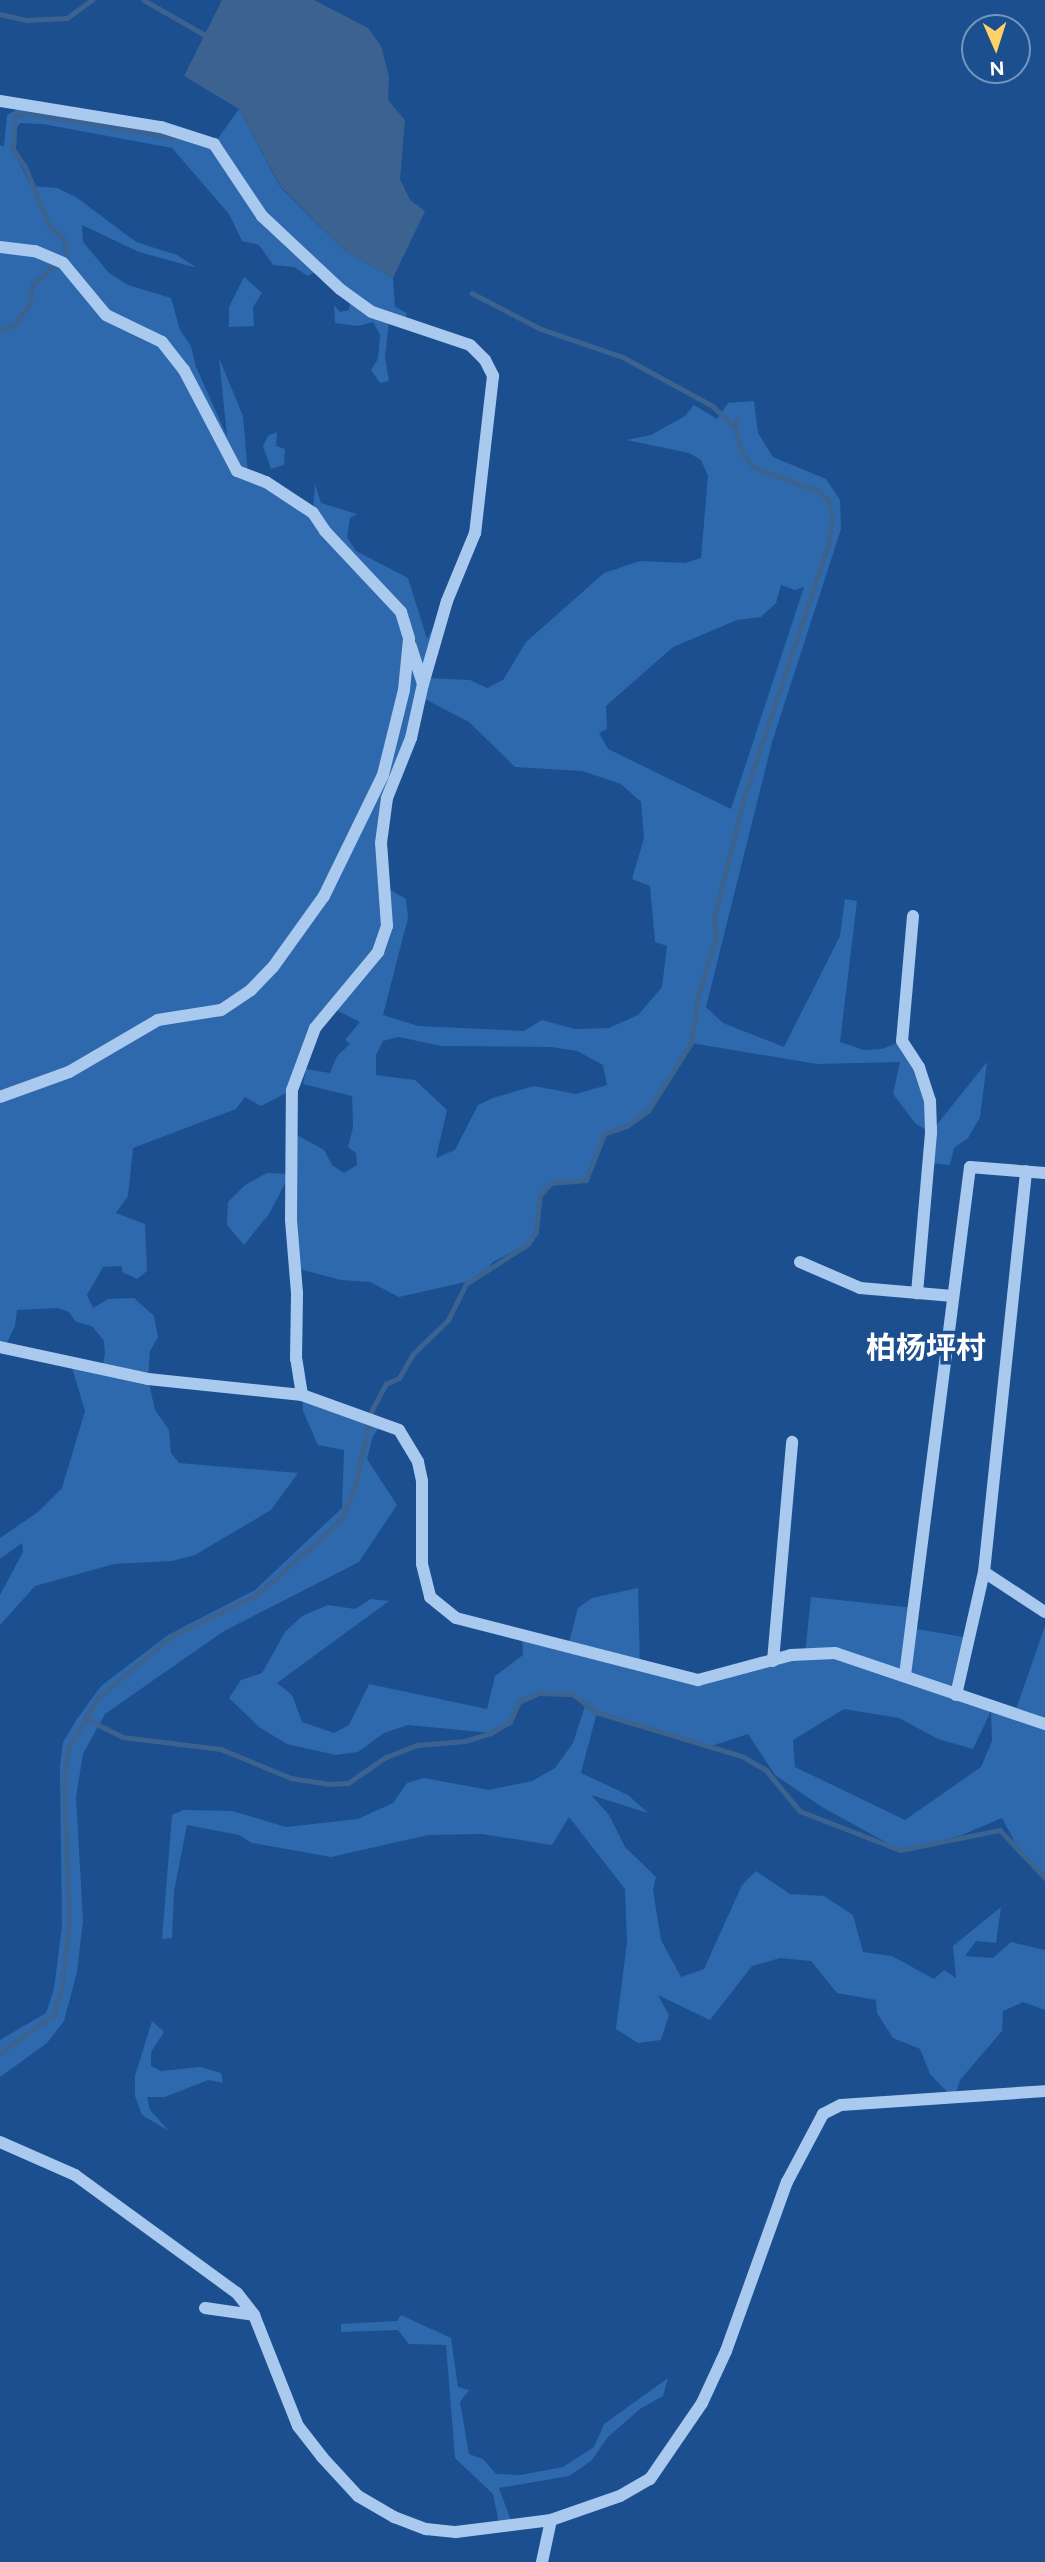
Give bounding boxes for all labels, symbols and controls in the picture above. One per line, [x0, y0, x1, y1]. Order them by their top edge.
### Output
north arrow [961, 14, 1031, 84]
text: N [989, 57, 1005, 80]
district label: 柏杨坪村 [866, 1330, 986, 1366]

